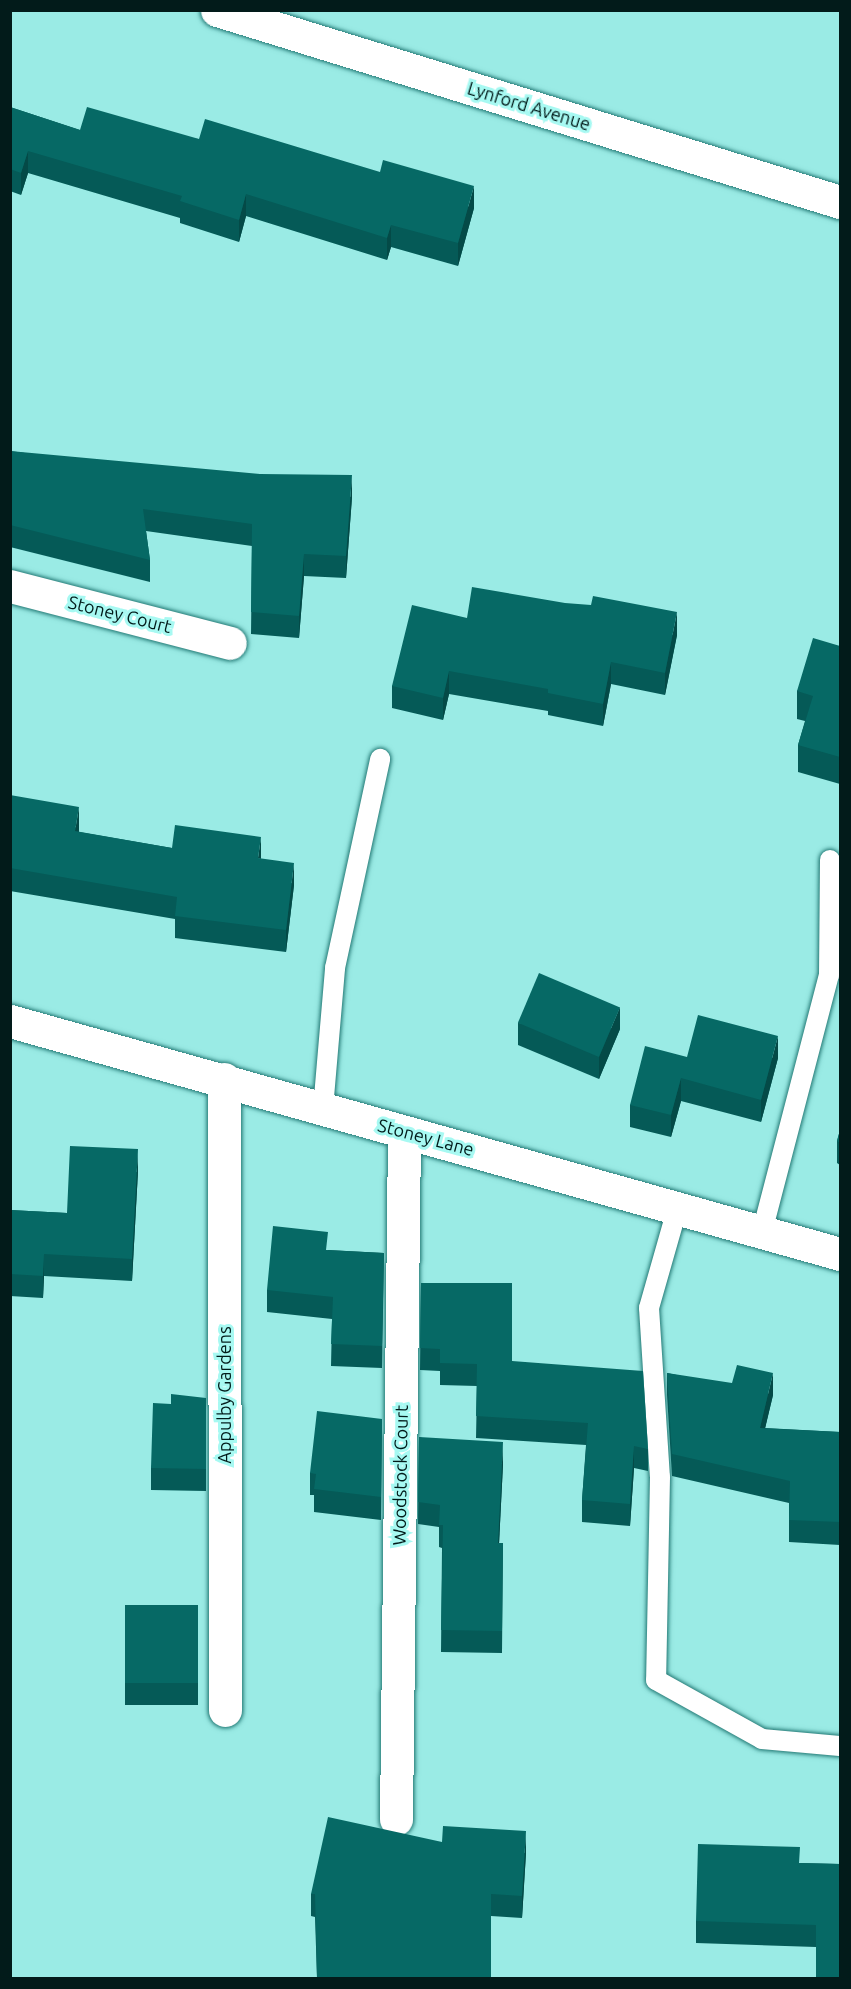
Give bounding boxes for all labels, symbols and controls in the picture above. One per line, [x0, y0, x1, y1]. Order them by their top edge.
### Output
street label: Lynford Avenue [465, 77, 593, 135]
street label: Stoney Court [66, 591, 174, 637]
street label: Stoney Lane [376, 1114, 476, 1160]
street label: Appulby Gardens [213, 1326, 235, 1464]
street label: Woodstock Court [388, 1404, 412, 1546]

